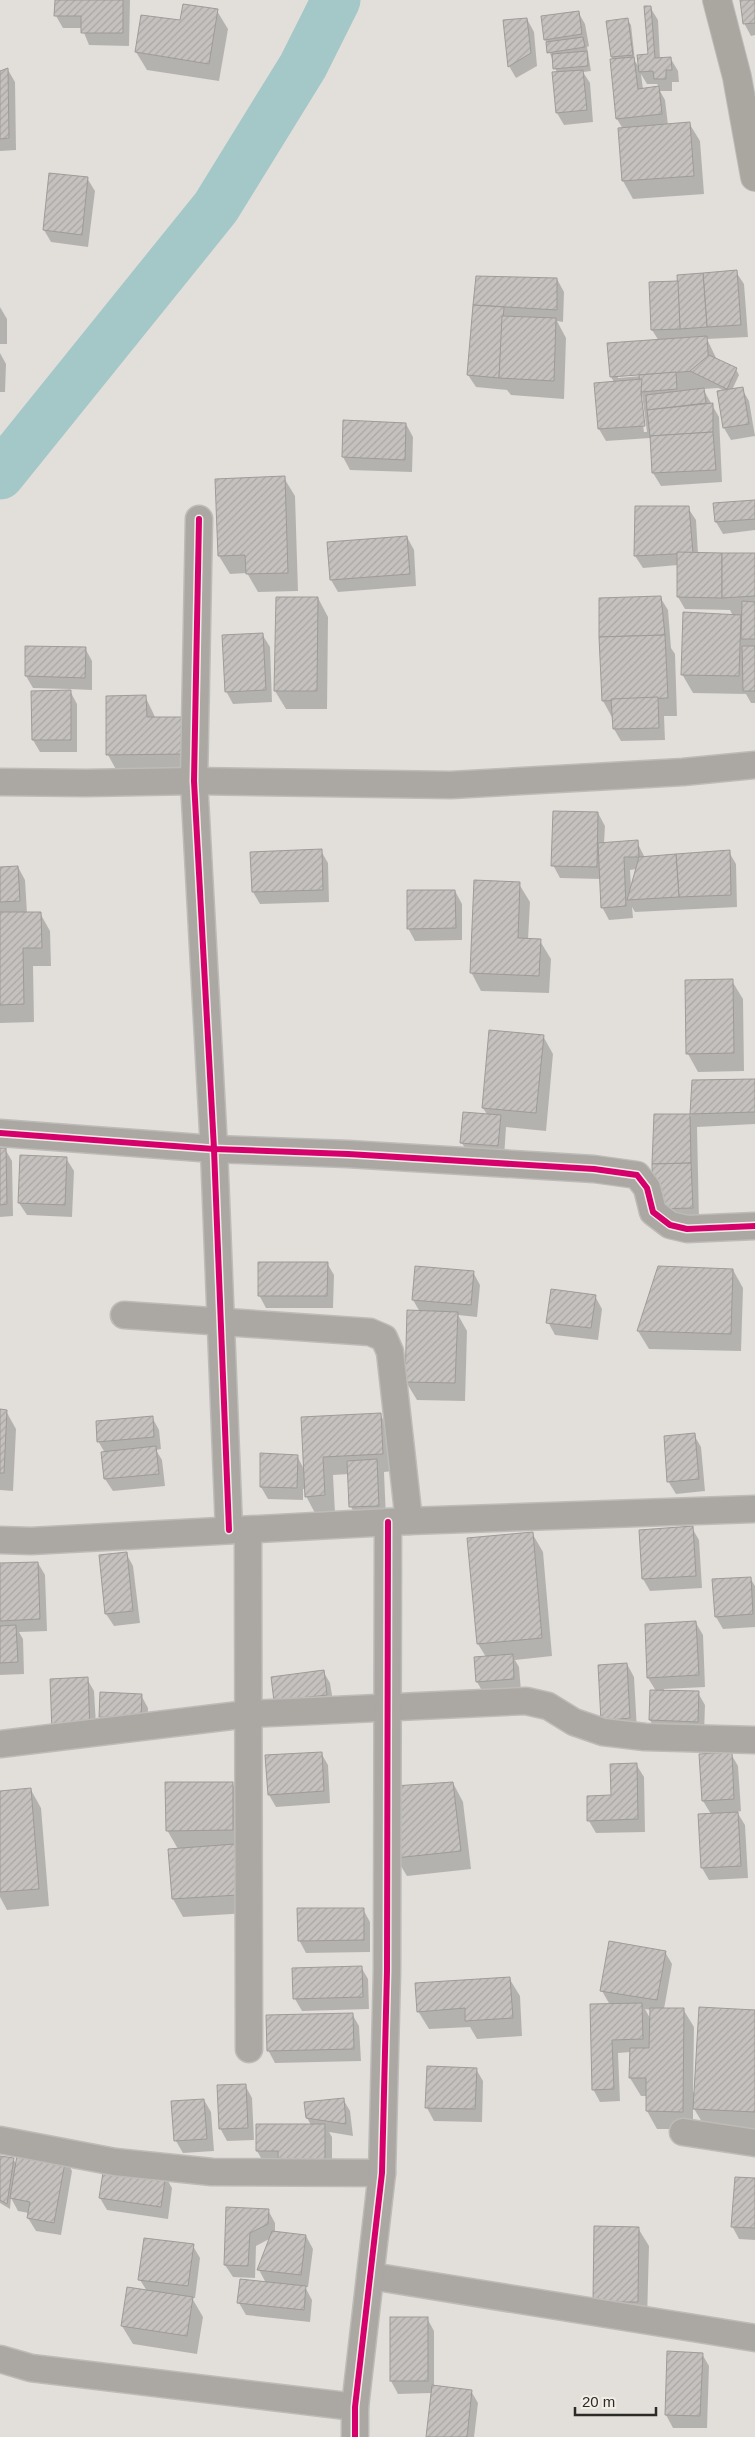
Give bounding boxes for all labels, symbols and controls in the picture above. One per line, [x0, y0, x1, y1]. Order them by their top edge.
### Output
scale bar [575, 2384, 656, 2416]
text: 20 m [582, 2393, 615, 2410]

